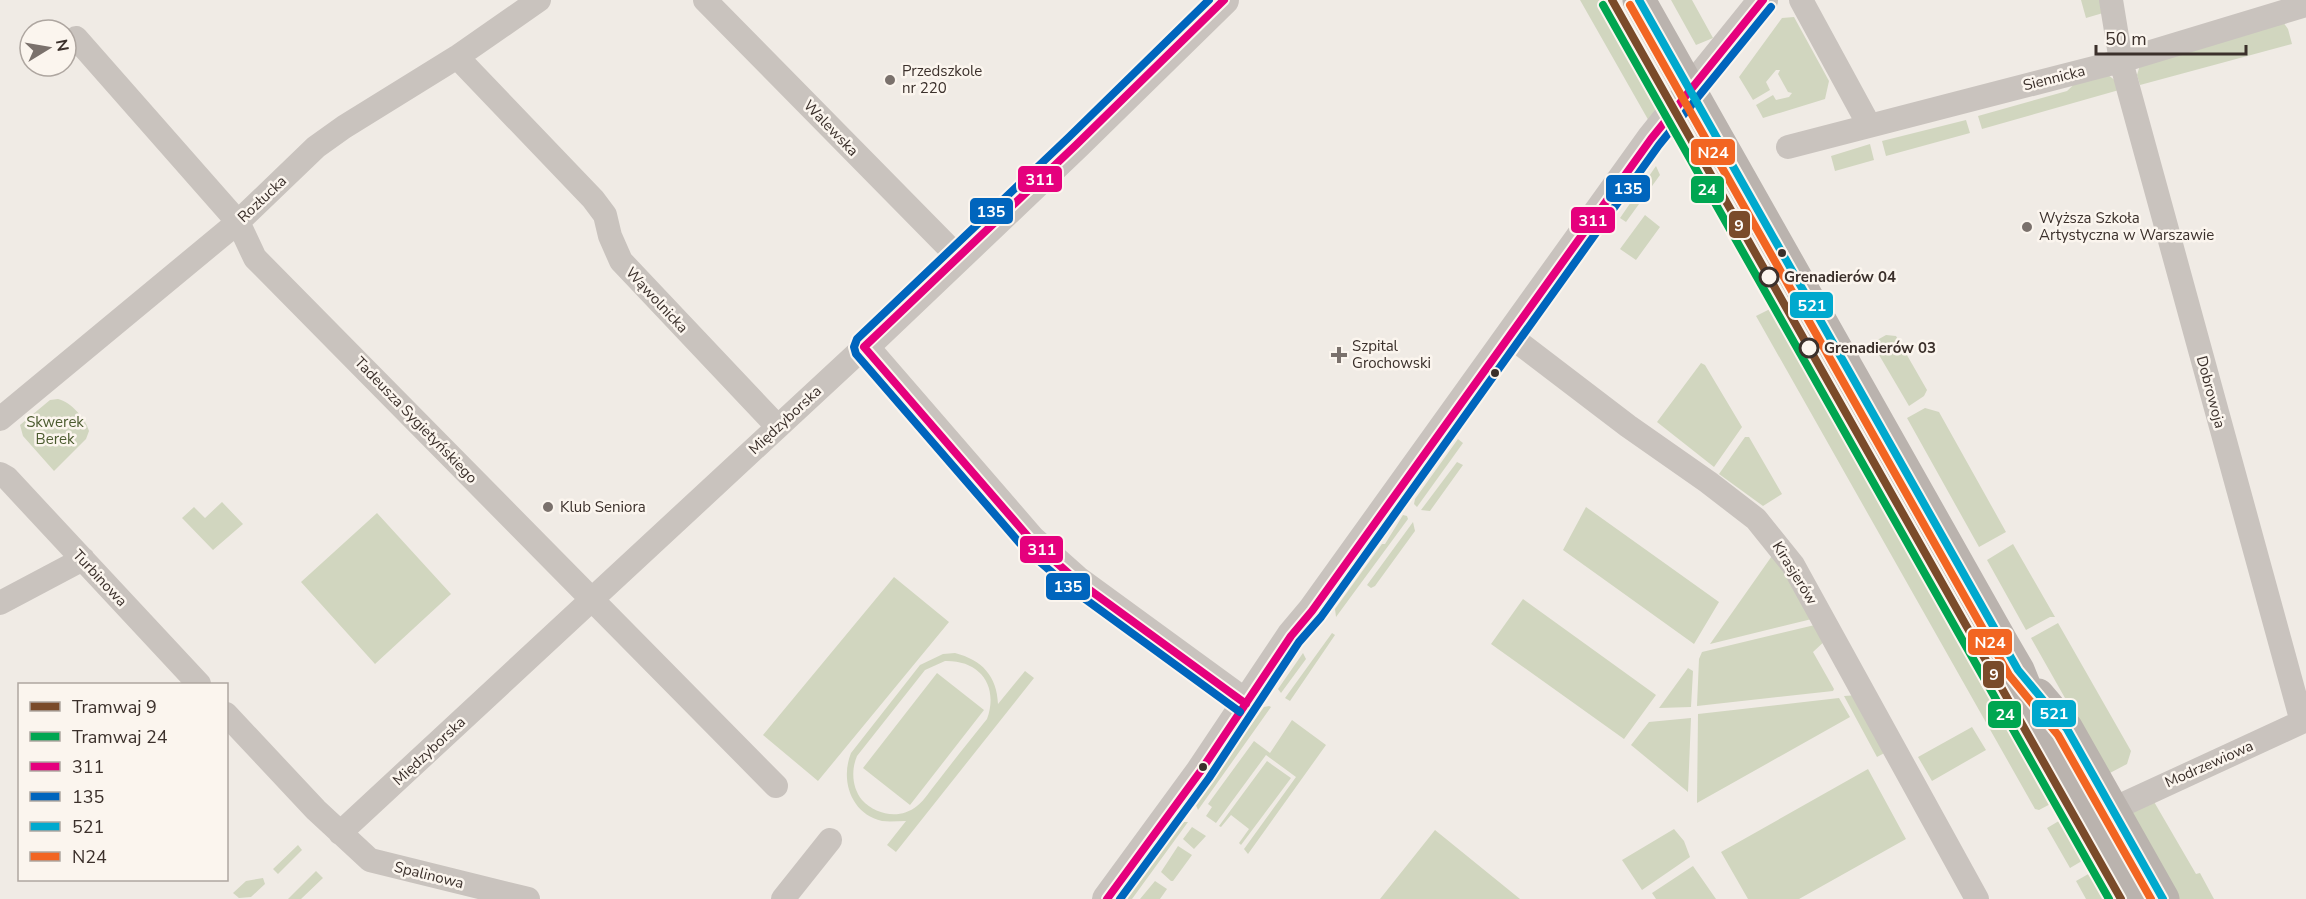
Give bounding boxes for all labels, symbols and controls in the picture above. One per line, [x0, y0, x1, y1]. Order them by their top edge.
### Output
north arrow [18, 18, 78, 78]
scale bar [2096, 18, 2246, 56]
text: 50 m [2105, 27, 2147, 51]
text: N [50, 37, 74, 53]
place label: Przedszkole nr 220 [902, 61, 982, 98]
street label: Siennicka [2021, 61, 2087, 95]
marker: Przedszkole nr 220 [883, 73, 897, 87]
street label: Walewska [799, 96, 863, 160]
line badge: N24 [1690, 138, 1736, 166]
text: N24 [1697, 142, 1729, 164]
line badge: 311 [1017, 165, 1063, 193]
text: 311 [1026, 169, 1054, 191]
street label: Rozłucka [233, 171, 291, 227]
line badge: 135 [1605, 174, 1651, 203]
line badge: 24 [1690, 175, 1725, 204]
text: 135 [1614, 178, 1642, 200]
text: 24 [1697, 179, 1717, 201]
line badge: 135 [969, 197, 1014, 225]
text: 135 [977, 201, 1005, 223]
line badge: 311 [1570, 206, 1616, 234]
place label: Wyższa Szkoła Artystyczna w Warszawie [2039, 208, 2214, 245]
text: 311 [1579, 210, 1607, 232]
line badge: 9 [1728, 210, 1751, 239]
text: 9 [1734, 215, 1744, 237]
marker: Wyższa Szkoła Artystyczna w Warszawie [2020, 220, 2034, 234]
unlabelled marker [1776, 247, 1788, 259]
street label: Wąwolnicka [621, 263, 693, 337]
marker: Grenadierów 04 [1759, 267, 1779, 287]
place label: Grenadierów 04 [1784, 267, 1896, 287]
line badge: 521 [1789, 291, 1834, 319]
text: 521 [1798, 295, 1826, 317]
place label: Szpital Grochowski [1352, 336, 1431, 373]
marker: Grenadierów 03 [1799, 338, 1819, 358]
place label: Grenadierów 03 [1824, 338, 1936, 358]
marker: Szpital Grochowski [1330, 346, 1348, 364]
street label: Tadeusza Sygietyńskiego [350, 352, 482, 488]
street label: Dobrowoja [2192, 354, 2230, 430]
unlabelled marker [1489, 367, 1501, 379]
street label: Międzyborska [744, 381, 826, 459]
park label: Skwerek Berek [26, 412, 84, 449]
place label: Klub Seniora [560, 497, 646, 517]
marker: Klub Seniora [541, 500, 555, 514]
line badge: 311 [1019, 535, 1064, 564]
street label: Kirasjerów [1768, 538, 1822, 609]
text: 311 [1028, 539, 1056, 561]
street label: Turbinowa [68, 545, 132, 611]
line badge: 135 [1045, 572, 1091, 601]
text: 135 [1054, 576, 1082, 598]
line badge: N24 [1967, 628, 2013, 656]
text: N24 [1974, 632, 2006, 654]
line badge: 9 [1982, 660, 2005, 689]
text: 9 [1989, 664, 1999, 686]
legend [18, 683, 228, 881]
text: Tramwaj 9 [72, 695, 157, 719]
line badge: 521 [2031, 699, 2077, 728]
line badge: 24 [1987, 700, 2022, 729]
text: 521 [2040, 703, 2068, 725]
text: 24 [1995, 704, 2015, 726]
street label: Międzyborska [388, 712, 470, 790]
text: Tramwaj 24 [72, 725, 168, 749]
street label: Modrzewiowa [2162, 736, 2256, 792]
text: 311 [72, 755, 104, 779]
unlabelled marker [1197, 761, 1209, 773]
text: 135 [72, 785, 104, 809]
text: 521 [72, 815, 104, 839]
text: N24 [72, 845, 107, 869]
street label: Spalinowa [392, 857, 466, 893]

